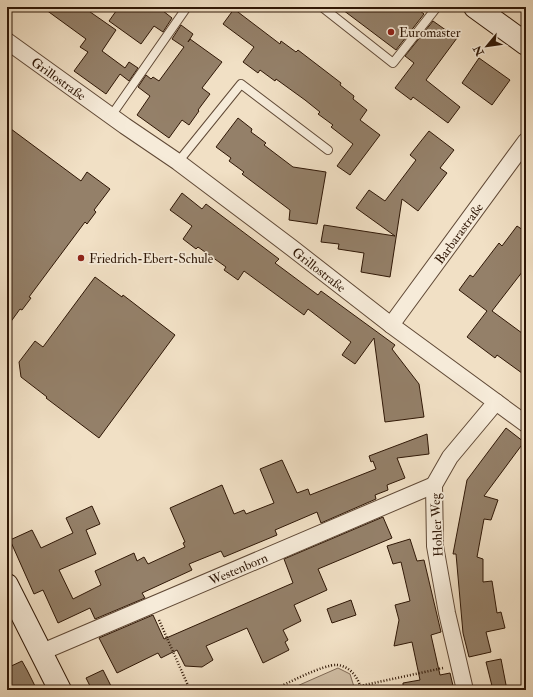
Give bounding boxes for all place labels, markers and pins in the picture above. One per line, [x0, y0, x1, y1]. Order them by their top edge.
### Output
place label: Euromaster [399, 25, 461, 41]
marker: Euromaster [386, 27, 396, 37]
place label: Friedrich-Ebert-Schule [89, 251, 214, 267]
marker: Friedrich-Ebert-Schule [76, 253, 86, 263]

